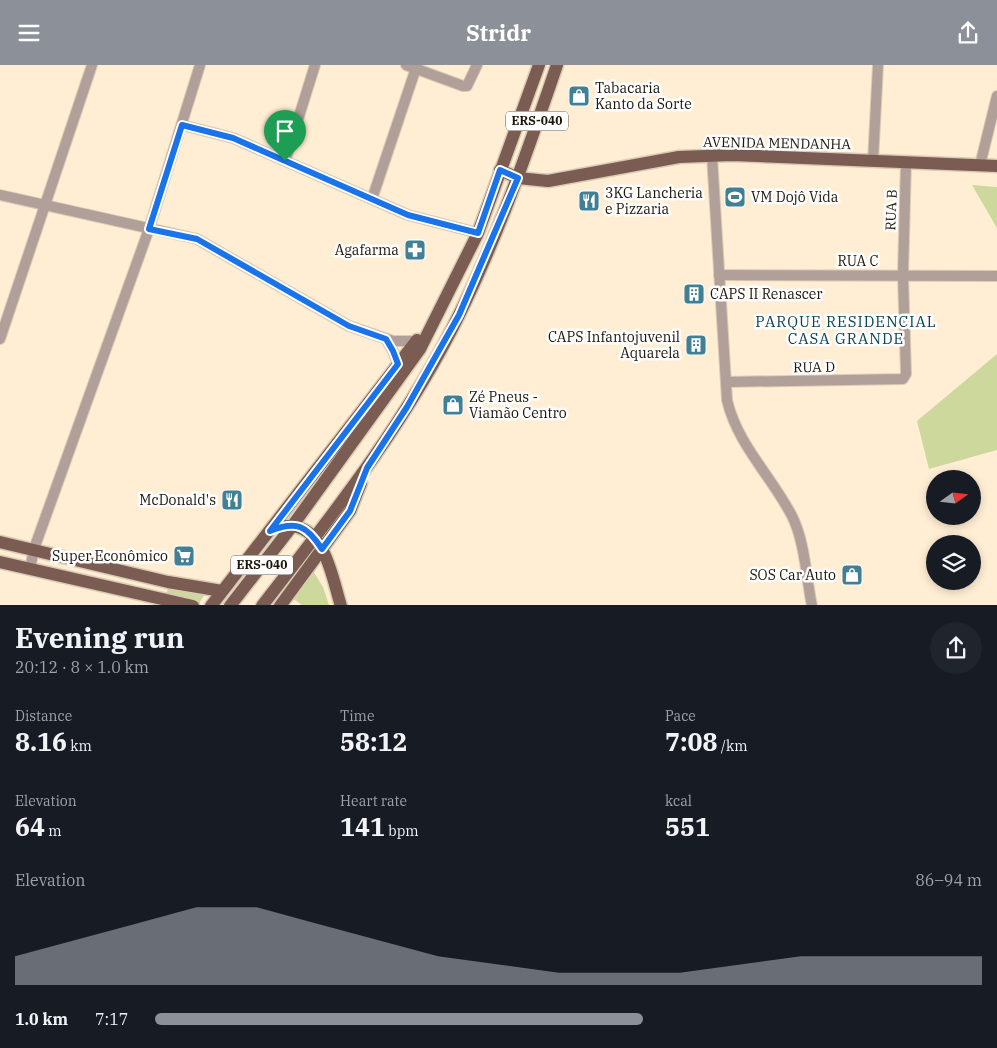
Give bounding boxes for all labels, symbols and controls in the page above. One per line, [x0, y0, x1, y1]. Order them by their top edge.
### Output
text: Stridr [466, 18, 531, 47]
icon: menu [15, 19, 43, 47]
icon: share [954, 19, 982, 47]
place label: Tabacaria Kanto da Sorte [595, 79, 692, 113]
shop icon: Tabacaria Kanto da Sorte [567, 84, 591, 108]
pin [264, 110, 306, 161]
road number: ERS-040 [506, 111, 568, 131]
icon: arrive [271, 117, 299, 145]
street label: AVENIDA MENDANHA [703, 133, 852, 153]
place label: 3KG Lancheria e Pizzaria [605, 184, 703, 218]
sports icon: VM Dojô Vida [723, 185, 747, 209]
place label: VM Dojô Vida [751, 188, 839, 206]
restaurant icon: 3KG Lancheria e Pizzaria [577, 189, 601, 213]
street label: RUA B [881, 189, 901, 231]
pharmacy icon: Agafarma [403, 238, 427, 262]
place label: Agafarma [335, 241, 399, 259]
street label: RUA C [837, 252, 879, 270]
building icon: CAPS II Renascer [682, 282, 706, 306]
place label: CAPS II Renascer [710, 285, 823, 303]
district label: PARQUE RESIDENCIAL CASA GRANDE [755, 312, 937, 348]
place label: CAPS Infantojuvenil Aquarela [548, 328, 680, 362]
building icon: CAPS Infantojuvenil Aquarela [684, 333, 708, 357]
street label: RUA D [793, 358, 835, 376]
place label: Zé Pneus - Viamão Centro [469, 388, 567, 422]
shop icon: Zé Pneus - Viamão Centro [441, 393, 465, 417]
north arrow [926, 470, 981, 525]
map controls [926, 470, 981, 590]
restaurant icon: McDonald's [220, 488, 244, 512]
place label: McDonald's [139, 491, 216, 509]
button: layers [926, 535, 981, 590]
supermarket icon: Super Econômico [172, 544, 196, 568]
place label: Super Econômico [52, 547, 168, 565]
road number: ERS-040 [231, 555, 293, 575]
shop icon: SOS Car Auto [840, 563, 864, 587]
place label: SOS Car Auto [749, 566, 836, 584]
text: Evening run [15, 619, 184, 656]
button: share [930, 622, 982, 674]
text: 20:12 · 8 × 1.0 km [15, 657, 149, 677]
text: Distance [15, 707, 72, 725]
text: Time [340, 707, 374, 725]
text: Pace [665, 707, 696, 725]
text: 8.16 [15, 725, 67, 758]
text: 58:12 [340, 725, 408, 758]
text: 7:08 [665, 725, 718, 758]
text: km [67, 737, 92, 755]
text: /km [718, 737, 747, 755]
text: Elevation [15, 792, 77, 810]
text: Heart rate [340, 792, 407, 810]
text: kcal [665, 792, 692, 810]
text: 64 [15, 810, 45, 843]
text: 141 [340, 810, 385, 843]
text: 551 [665, 810, 710, 843]
text: m [45, 822, 62, 840]
text: bpm [385, 822, 419, 840]
text: Elevation [15, 870, 85, 890]
text: 86–94 m [915, 870, 982, 890]
text: 1.0 km [15, 1009, 68, 1029]
text: 7:17 [95, 1009, 128, 1029]

